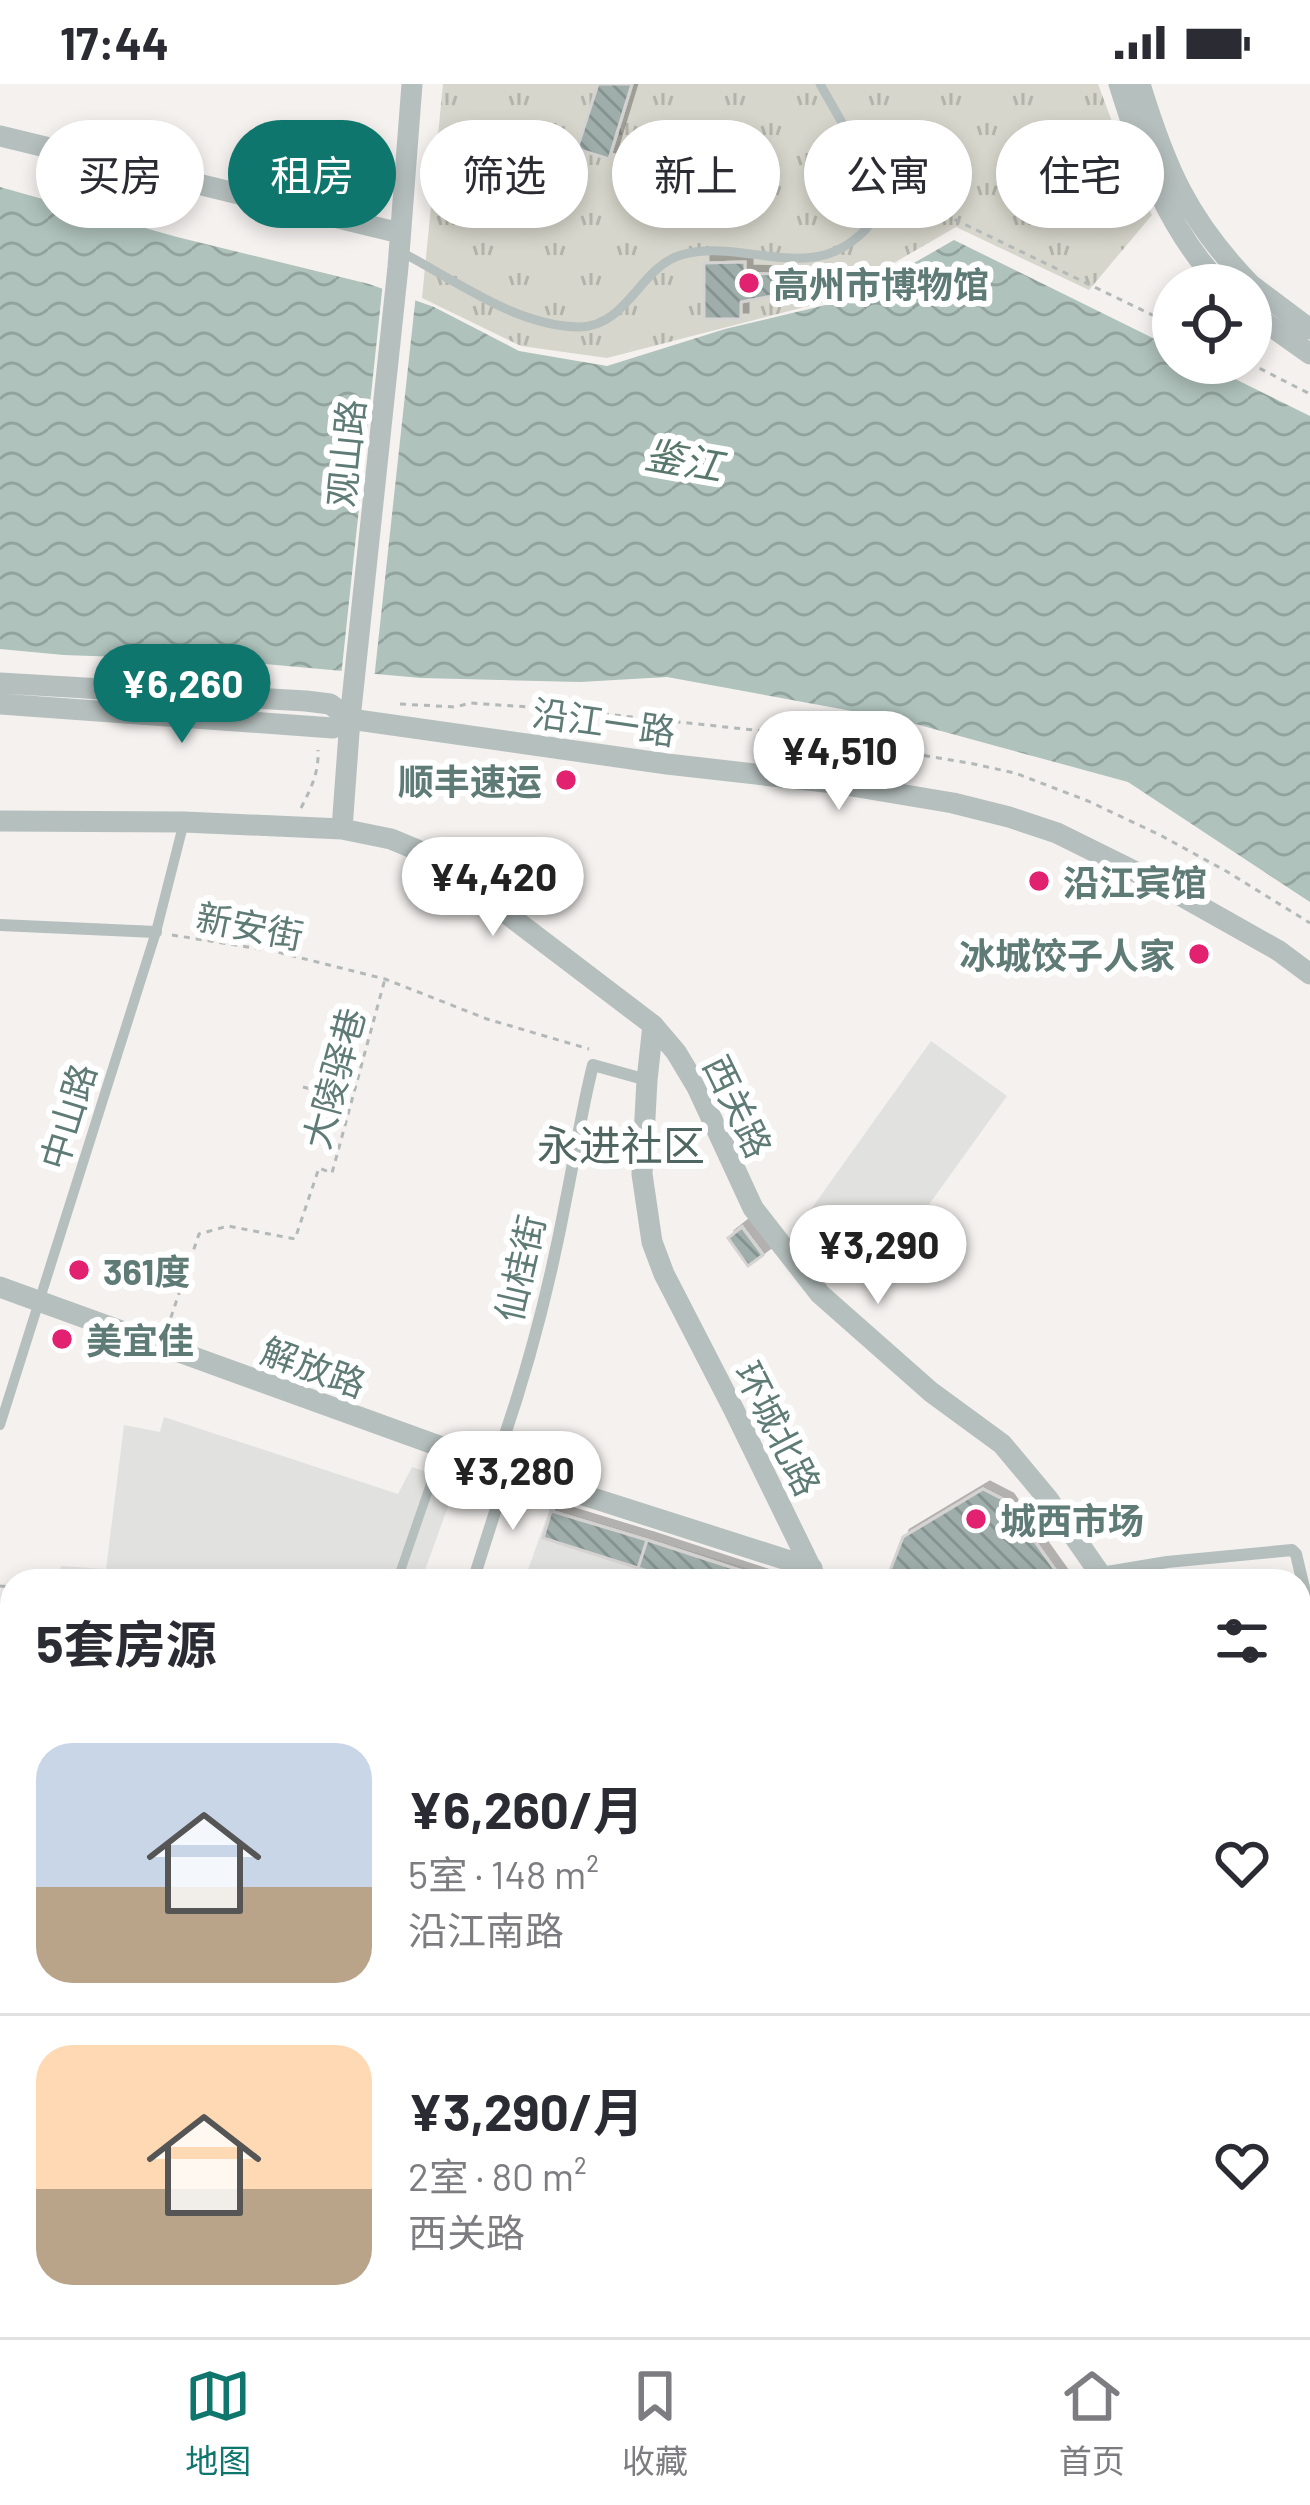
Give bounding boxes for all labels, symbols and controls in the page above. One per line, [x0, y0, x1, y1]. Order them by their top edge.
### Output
text: 17:44 [60, 15, 169, 69]
chip: 买房 [36, 120, 204, 228]
chip: 租房 [228, 120, 396, 228]
chip: 筛选 [420, 120, 588, 228]
chip: 新上 [612, 120, 780, 228]
chip: 公寓 [804, 120, 972, 228]
chip: 住宅 [996, 120, 1164, 228]
place label: 高州市博物馆 [773, 262, 989, 305]
map controls [1152, 264, 1272, 384]
button: locate [1152, 264, 1272, 384]
marker: 高州市博物馆 [736, 270, 762, 296]
street label: 观山路 [318, 397, 372, 509]
water label: 鉴江 [642, 429, 730, 490]
pin: ¥6,260 [84, 644, 280, 746]
text: ¥6,260 [120, 659, 244, 706]
street label: 沿江一路 [530, 690, 678, 752]
pin: ¥4,510 [741, 711, 937, 813]
text: ¥4,510 [780, 726, 898, 773]
place label: 顺丰速运 [398, 759, 542, 802]
marker: 顺丰速运 [553, 767, 579, 793]
pin: ¥4,420 [395, 837, 591, 939]
text: ¥4,420 [429, 852, 557, 899]
place label: 沿江宾馆 [1063, 860, 1207, 903]
marker: 沿江宾馆 [1026, 868, 1052, 894]
street label: 新安街 [193, 894, 307, 956]
place label: 冰城饺子人家 [959, 933, 1175, 976]
marker: 冰城饺子人家 [1186, 941, 1212, 967]
street label: 大陵驿巷 [294, 1003, 372, 1153]
street label: 西关路 [696, 1048, 782, 1164]
street label: 中山路 [31, 1058, 103, 1174]
district label: 永进社区 [537, 1119, 705, 1169]
pin: ¥3,290 [780, 1205, 976, 1307]
street label: 仙桂街 [486, 1211, 552, 1325]
text: ¥3,290 [817, 1220, 939, 1267]
place label: 361度 [103, 1249, 190, 1292]
marker: 361度 [66, 1257, 92, 1283]
place label: 美宜佳 [86, 1318, 194, 1361]
marker: 美宜佳 [49, 1326, 75, 1352]
street label: 解放路 [256, 1327, 372, 1405]
street label: 环城北路 [727, 1354, 831, 1502]
pin: ¥3,280 [415, 1431, 611, 1533]
text: ¥3,280 [451, 1446, 575, 1493]
place label: 城西市场 [1000, 1498, 1144, 1541]
marker: 城西市场 [963, 1506, 989, 1532]
icon: filters [1209, 1608, 1275, 1674]
text: 5套房源 [36, 1612, 217, 1673]
text: ¥6,260/月 [408, 1778, 644, 1839]
icon: home [132, 1791, 276, 1935]
icon: heart [1209, 1830, 1275, 1896]
text: 5室 · 148 m² [408, 1850, 599, 1897]
text: 沿江南路 [408, 1906, 564, 1953]
text: ¥3,290/月 [408, 2080, 644, 2141]
icon: home [132, 2093, 276, 2237]
icon: heart [1209, 2132, 1275, 2198]
text: 2室 · 80 m² [408, 2152, 587, 2199]
text: 西关路 [408, 2208, 525, 2255]
tab: 地图 [185, 2363, 251, 2483]
tab: 收藏 [622, 2363, 688, 2483]
tab: 首页 [1059, 2363, 1125, 2483]

